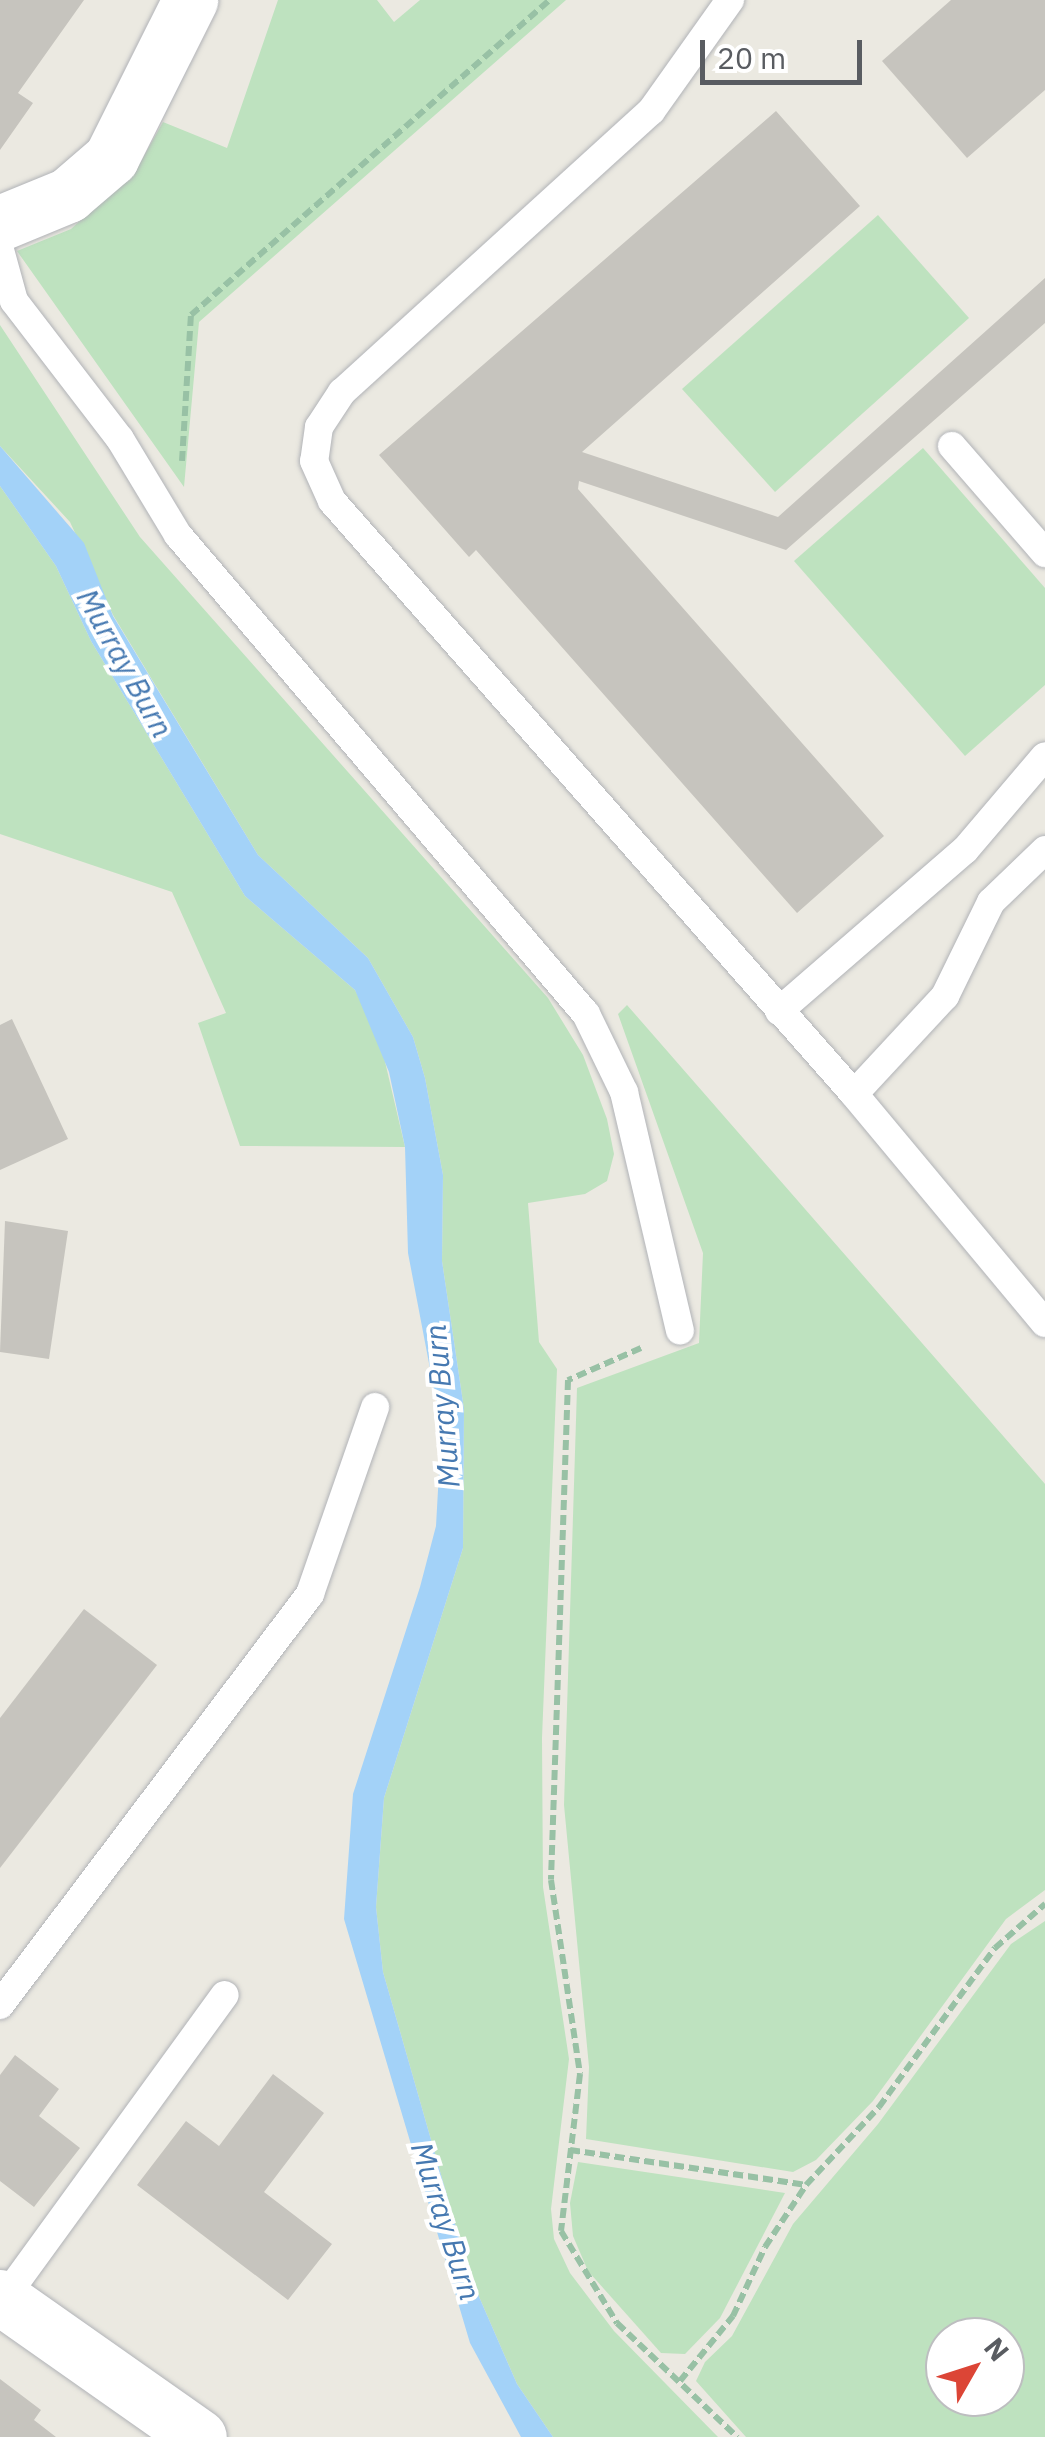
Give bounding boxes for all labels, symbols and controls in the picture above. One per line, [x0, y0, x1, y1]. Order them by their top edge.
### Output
scale bar [705, 20, 868, 82]
text: 20 m [717, 38, 786, 77]
water label: Murray Burn [69, 582, 181, 744]
water label: Murray Burn [417, 1323, 467, 1489]
water label: Murray Burn [404, 2137, 488, 2305]
north arrow [925, 2317, 1025, 2417]
text: N [976, 2330, 1018, 2369]

